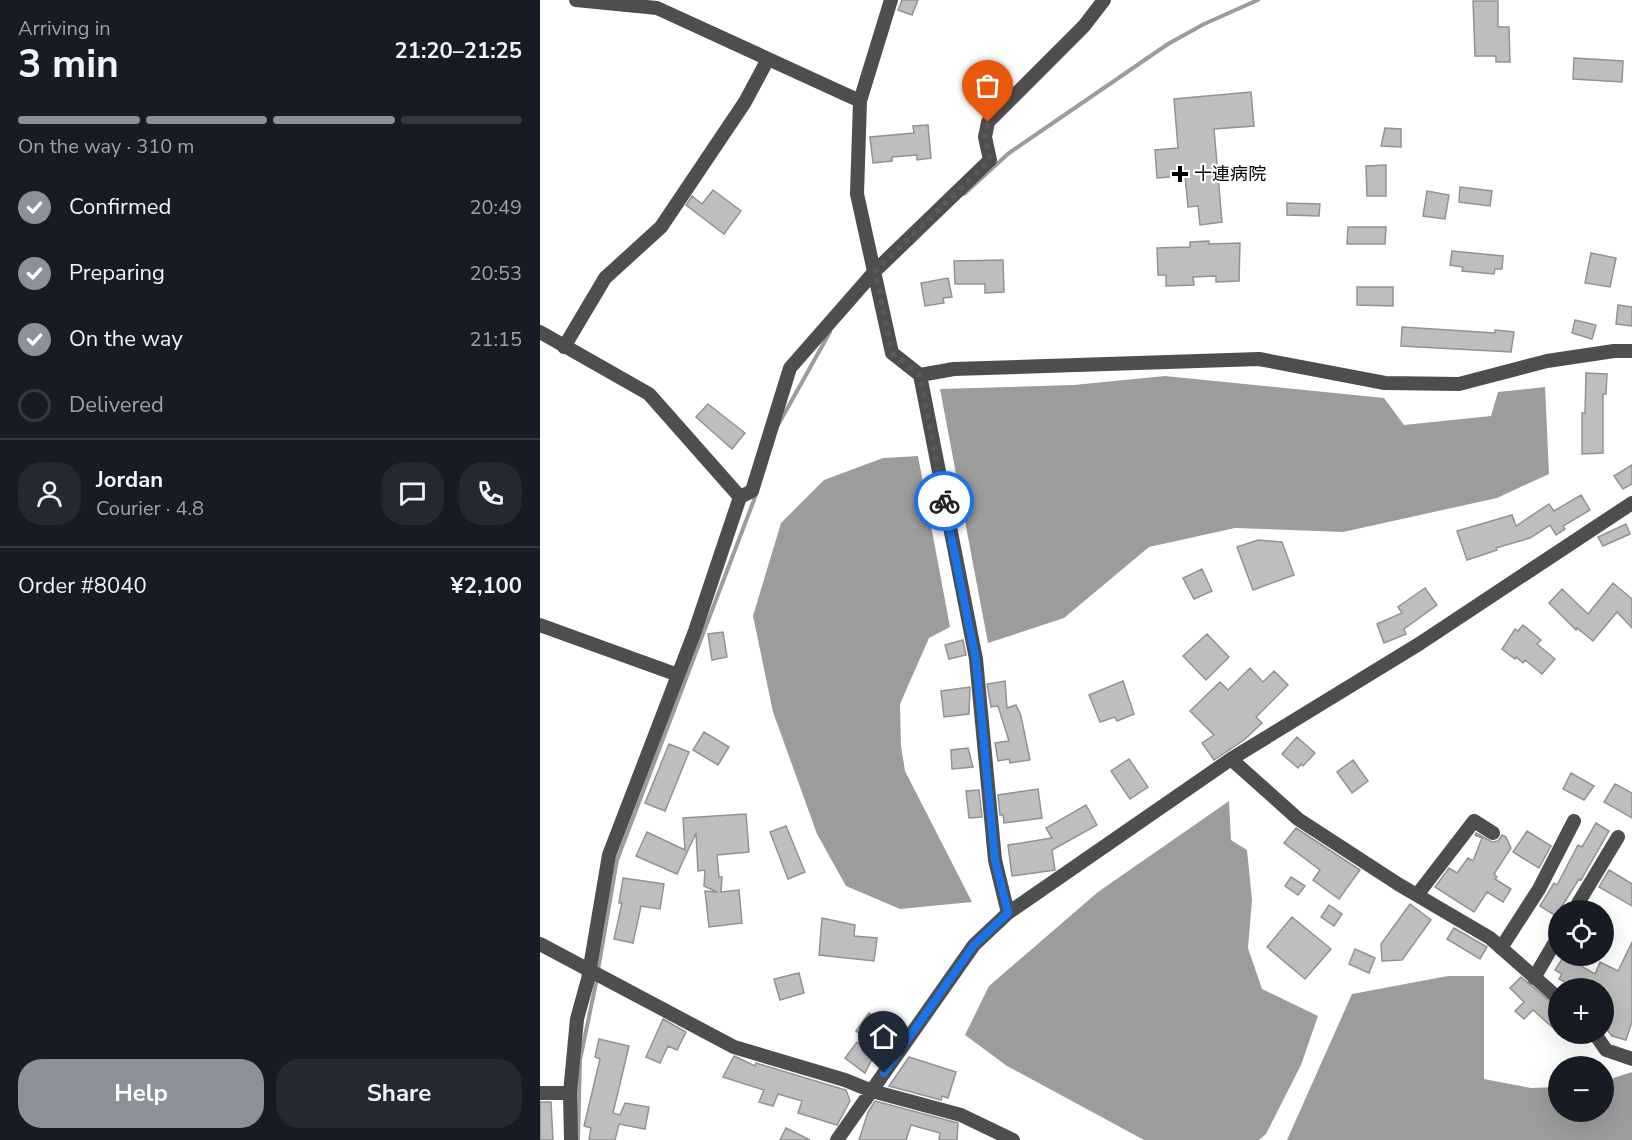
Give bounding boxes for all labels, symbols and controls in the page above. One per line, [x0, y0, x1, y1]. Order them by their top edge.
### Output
text: Arriving in [18, 15, 111, 42]
text: 21:20–21:25 [394, 36, 522, 66]
text: 3 min [18, 38, 119, 91]
pin [962, 60, 1013, 122]
icon: bag [971, 69, 1004, 102]
text: On the way · 310 m [18, 133, 194, 160]
place label: 十連病院 [1194, 162, 1266, 186]
marker: 十連病院 [1171, 165, 1189, 183]
icon: check [18, 191, 51, 224]
text: Confirmed [69, 192, 171, 222]
text: 20:49 [469, 194, 522, 221]
icon: check [18, 257, 51, 290]
text: Preparing [69, 258, 165, 288]
text: 20:53 [469, 260, 522, 287]
icon: check [18, 323, 51, 356]
text: On the way [69, 324, 183, 354]
text: 21:15 [469, 326, 522, 353]
text: Delivered [69, 390, 164, 420]
button: person [18, 462, 81, 525]
button: chat [381, 462, 444, 525]
button: phone [459, 462, 522, 525]
text: Jordan [96, 465, 163, 495]
courier [914, 471, 974, 531]
icon: bike [928, 485, 961, 518]
text: Courier · 4.8 [96, 495, 204, 522]
text: Order #8040 [18, 571, 147, 601]
text: ¥2,100 [451, 571, 522, 601]
map controls [1548, 900, 1614, 1122]
button: locate [1548, 900, 1614, 966]
button: + [1548, 978, 1614, 1044]
pin [858, 1011, 909, 1073]
icon: home [867, 1020, 900, 1053]
button: − [1548, 1056, 1614, 1122]
button: Help [18, 1059, 264, 1128]
button: Share [276, 1059, 522, 1128]

